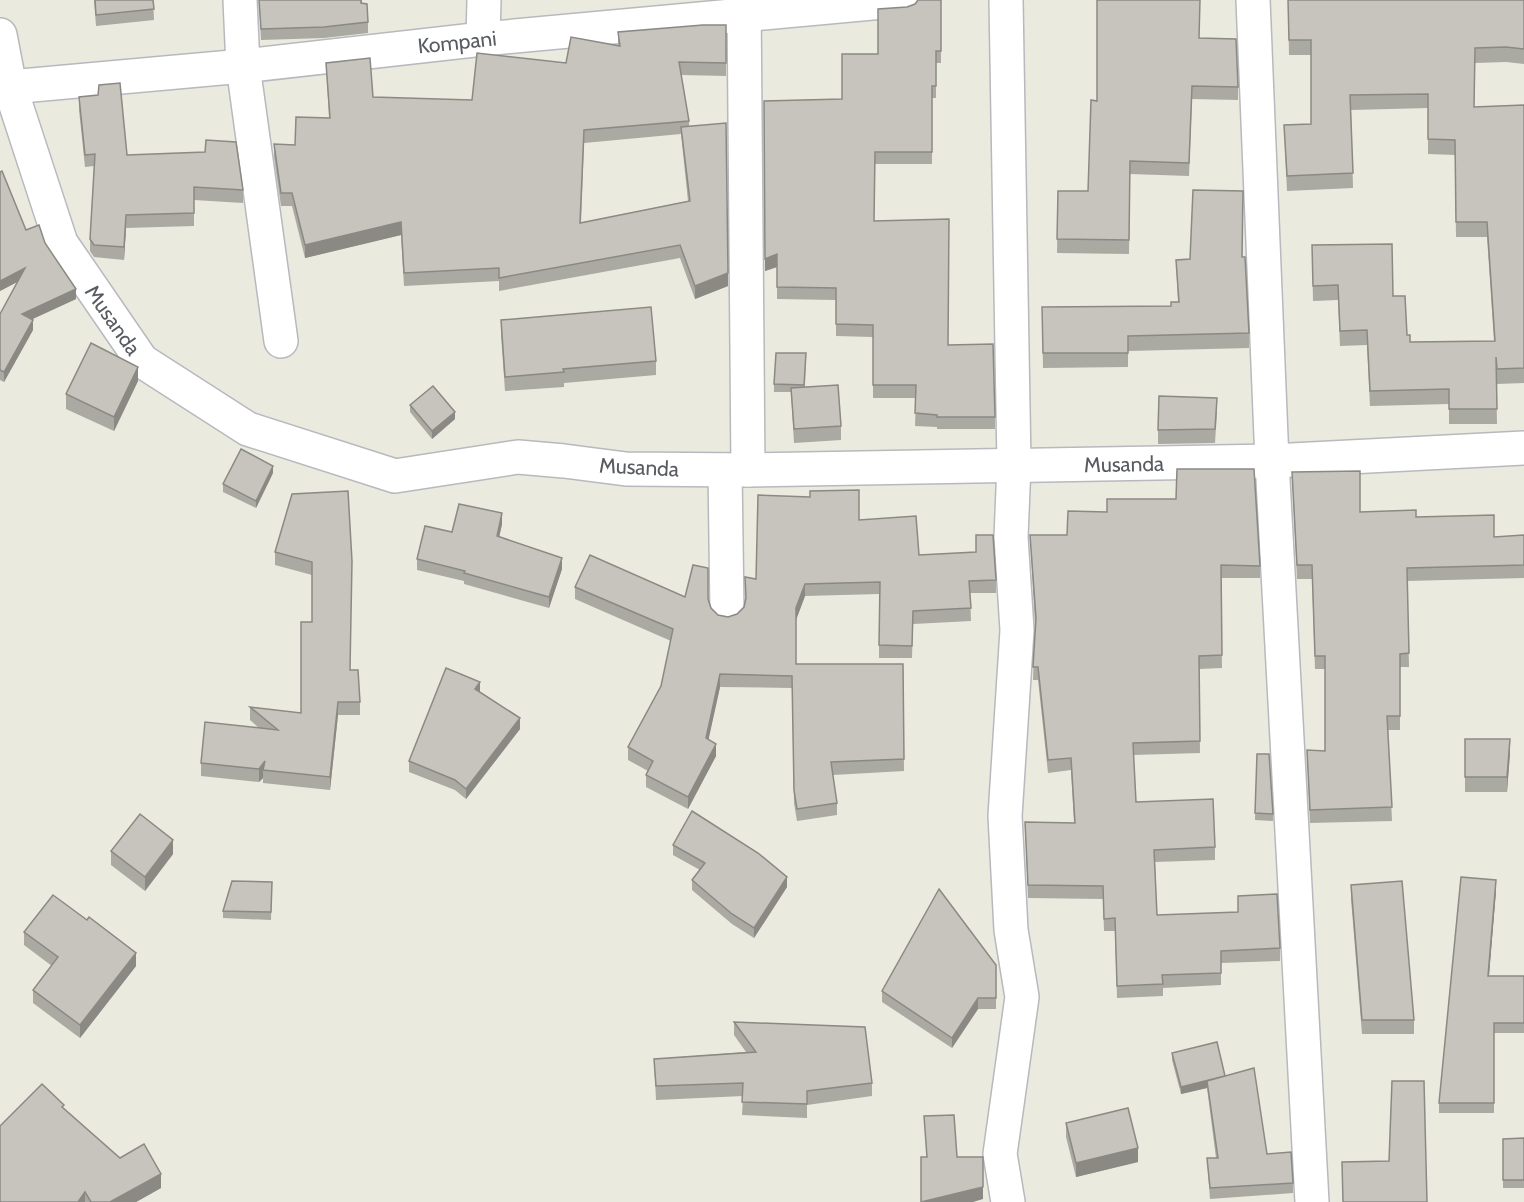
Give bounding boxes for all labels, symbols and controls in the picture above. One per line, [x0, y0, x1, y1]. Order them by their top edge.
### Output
street label: Kompani [416, 25, 498, 59]
street label: Musanda [80, 280, 146, 360]
street label: Musanda [1084, 451, 1164, 477]
street label: Musanda [598, 452, 680, 482]

